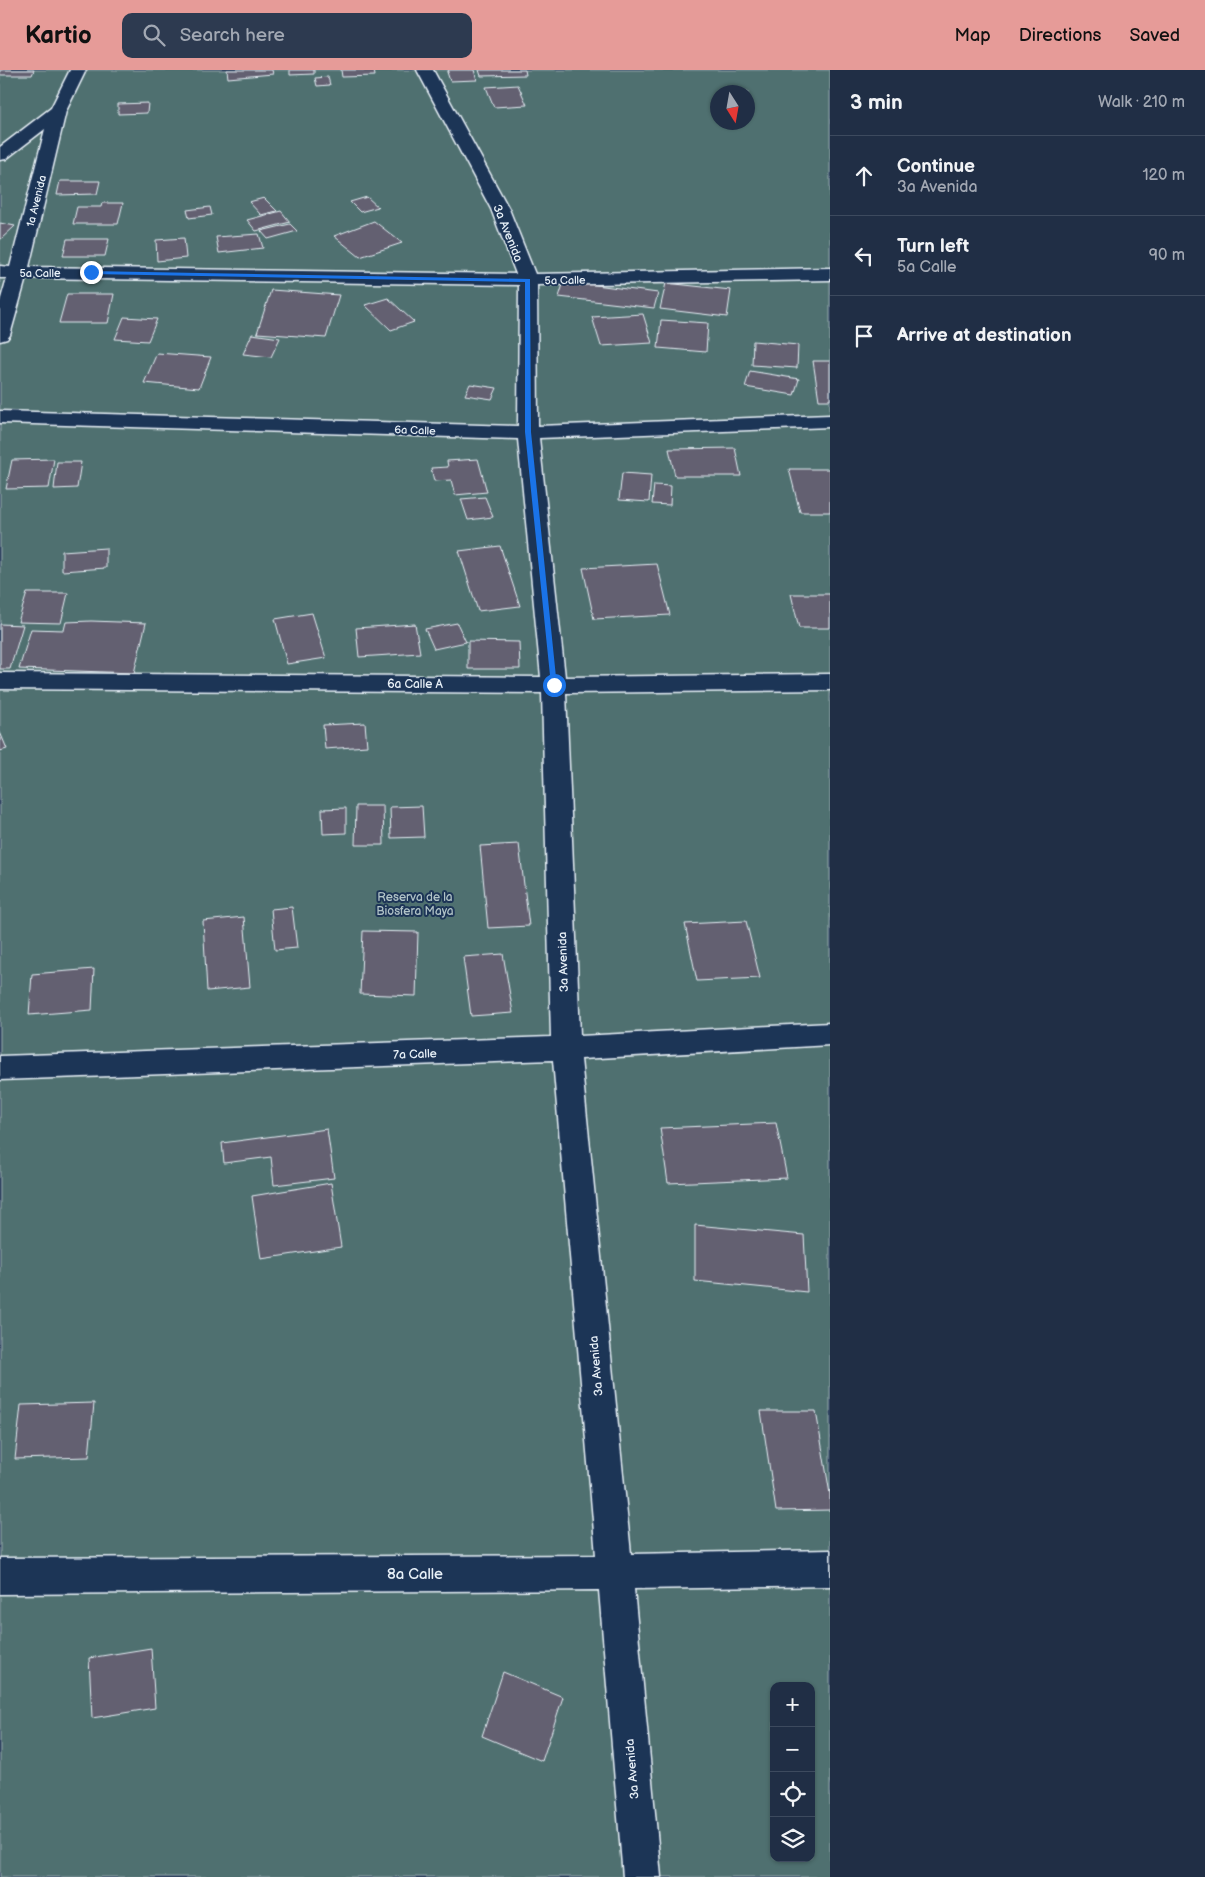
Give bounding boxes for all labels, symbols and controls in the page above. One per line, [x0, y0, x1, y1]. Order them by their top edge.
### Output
search box [122, 13, 472, 58]
text: Kartio [25, 21, 92, 50]
icon: search [140, 21, 168, 49]
text: Search here [180, 24, 285, 47]
text: Map [955, 25, 991, 46]
text: Directions [1019, 25, 1101, 46]
text: Saved [1129, 25, 1180, 46]
north arrow [710, 85, 755, 130]
text: 3 min [850, 90, 903, 115]
text: Walk · 210 m [1098, 93, 1185, 112]
text: Continue [897, 155, 975, 178]
icon: ahead [850, 162, 878, 190]
text: 120 m [1142, 166, 1185, 185]
street label: 1a Avenida [24, 174, 49, 228]
text: 3a Avenida [897, 178, 978, 197]
street label: 3a Avenida [489, 202, 526, 264]
text: Turn left [897, 235, 969, 258]
icon: left [850, 242, 878, 270]
text: 90 m [1149, 246, 1185, 265]
text: 5a Calle [897, 258, 957, 277]
route end [80, 261, 103, 284]
street label: 5a Calle [20, 267, 61, 280]
street label: 5a Calle [544, 274, 586, 287]
icon: arrive [850, 322, 878, 350]
text: Arrive at destination [897, 324, 1072, 347]
street label: 6a Calle [394, 423, 436, 438]
route start [543, 674, 566, 697]
street label: 6a Calle A [387, 677, 443, 692]
park label: Reserva de la Biosfera Maya [376, 890, 454, 919]
street label: 3a Avenida [555, 931, 572, 992]
street label: 7a Calle [393, 1046, 437, 1063]
street label: 3a Avenida [586, 1335, 607, 1397]
street label: 8a Calle [387, 1565, 443, 1584]
map controls [770, 1682, 815, 1862]
button: + [770, 1682, 815, 1727]
button: − [770, 1727, 815, 1772]
street label: 3a Avenida [622, 1738, 643, 1800]
button: locate [770, 1772, 815, 1817]
button: layers [770, 1817, 815, 1862]

